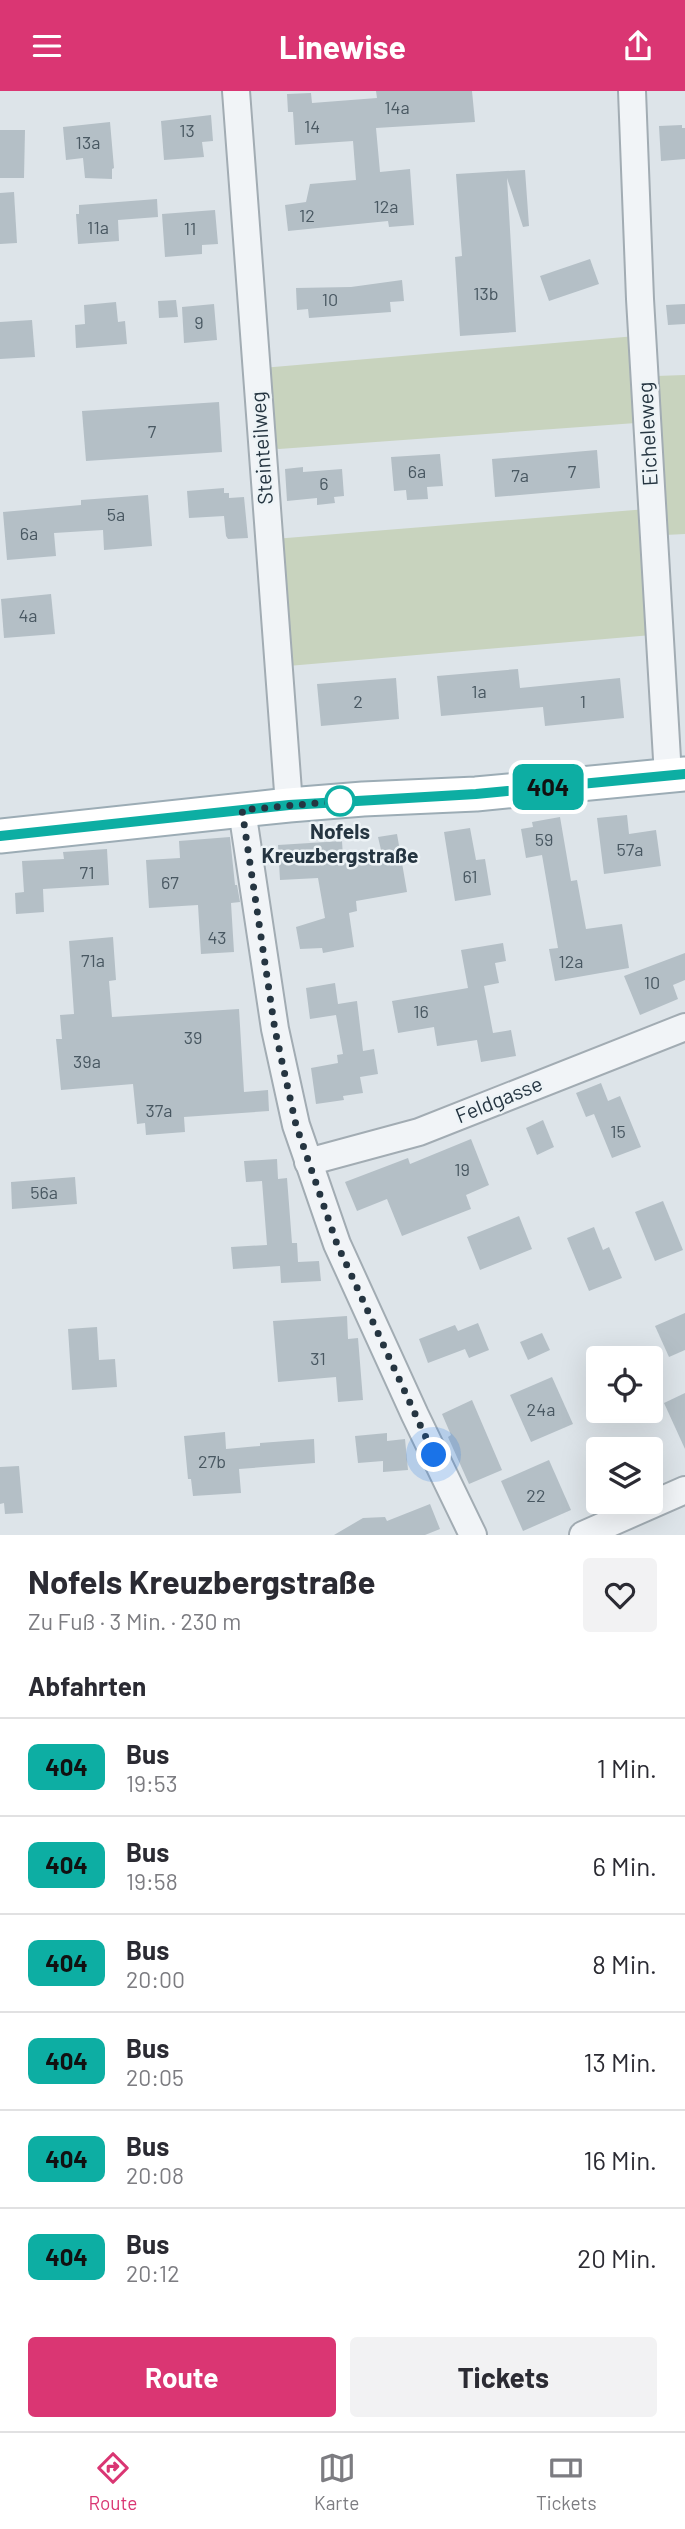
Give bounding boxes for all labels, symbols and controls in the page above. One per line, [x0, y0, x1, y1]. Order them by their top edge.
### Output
icon: menu [28, 27, 66, 65]
text: Linewise [279, 27, 406, 65]
icon: share [619, 27, 657, 65]
house number: 14a [384, 96, 410, 118]
house number: 14 [304, 115, 320, 137]
house number: 13 [179, 119, 195, 141]
house number: 13a [76, 131, 100, 153]
house number: 12a [373, 195, 399, 217]
house number: 12 [299, 204, 315, 226]
house number: 11a [87, 216, 109, 238]
house number: 11 [184, 217, 196, 239]
house number: 13b [473, 282, 499, 304]
house number: 10 [322, 288, 338, 310]
house number: 9 [194, 311, 204, 333]
street label: Eicheleweg [631, 381, 662, 487]
street label: Steinteilweg [244, 391, 277, 506]
house number: 7 [148, 420, 157, 442]
house number: 6a [408, 460, 426, 482]
house number: 7 [568, 460, 577, 482]
house number: 7a [511, 464, 529, 486]
house number: 6 [319, 472, 329, 494]
house number: 5a [107, 503, 125, 525]
house number: 6a [20, 522, 38, 544]
house number: 4a [18, 604, 38, 626]
house number: 1a [471, 680, 487, 702]
house number: 2 [353, 690, 363, 712]
house number: 1 [580, 690, 586, 712]
line badge: 404 [508, 764, 588, 810]
text: 404 [527, 772, 569, 801]
marker: Nofels Kreuzbergstraße [325, 786, 355, 816]
place label: Nofels Kreuzbergstraße [262, 818, 418, 867]
house number: 59 [535, 828, 553, 850]
house number: 57a [617, 838, 643, 860]
house number: 71 [80, 861, 94, 883]
house number: 61 [462, 865, 478, 887]
house number: 67 [161, 871, 179, 893]
house number: 43 [207, 926, 227, 948]
house number: 71a [81, 949, 105, 971]
house number: 12a [558, 950, 584, 972]
house number: 10 [644, 971, 660, 993]
house number: 16 [413, 1000, 429, 1022]
house number: 39 [184, 1026, 202, 1048]
house number: 39a [73, 1050, 101, 1072]
street label: Feldgasse [451, 1070, 546, 1127]
house number: 37a [146, 1099, 172, 1121]
house number: 15 [610, 1120, 626, 1142]
house number: 19 [454, 1158, 470, 1180]
house number: 56a [30, 1181, 58, 1203]
map controls [586, 1346, 663, 1514]
button: locate [586, 1346, 663, 1423]
house number: 31 [310, 1347, 326, 1369]
house number: 24a [527, 1398, 555, 1420]
your location [416, 1437, 451, 1472]
button: layers [586, 1437, 663, 1514]
house number: 27b [198, 1450, 226, 1472]
house number: 22 [526, 1484, 546, 1506]
button: heart [583, 1558, 657, 1632]
text: Nofels Kreuzbergstraße [28, 1561, 376, 1601]
text: Zu Fuß · 3 Min. · 230 m [28, 1607, 241, 1635]
text: Abfahrten [28, 1670, 146, 1701]
text: Bus [126, 1738, 169, 1769]
text: 404 [45, 1752, 88, 1781]
text: 1 Min. [597, 1752, 657, 1783]
text: 19:53 [126, 1769, 178, 1797]
text: Bus [126, 1836, 169, 1867]
text: 404 [45, 1850, 88, 1879]
text: 6 Min. [592, 1850, 657, 1881]
text: 19:58 [126, 1867, 178, 1895]
text: Bus [126, 1934, 169, 1965]
text: 404 [45, 1948, 88, 1977]
text: 8 Min. [592, 1948, 657, 1979]
text: 20:00 [126, 1965, 185, 1993]
text: Bus [126, 2032, 169, 2063]
text: 404 [45, 2046, 88, 2075]
text: 13 Min. [583, 2046, 657, 2077]
text: 20:05 [126, 2063, 184, 2091]
text: Bus [126, 2130, 169, 2161]
text: 404 [45, 2144, 88, 2173]
text: 16 Min. [583, 2144, 657, 2175]
text: 20:08 [126, 2161, 184, 2189]
text: Bus [126, 2228, 169, 2259]
text: 404 [45, 2242, 88, 2271]
text: 20 Min. [577, 2242, 657, 2273]
text: 20:12 [126, 2259, 180, 2287]
button: Route [28, 2337, 336, 2417]
button: Tickets [350, 2337, 657, 2417]
tab: Route [88, 2449, 137, 2514]
tab: Karte [314, 2449, 359, 2514]
tab: Tickets [536, 2449, 597, 2514]

